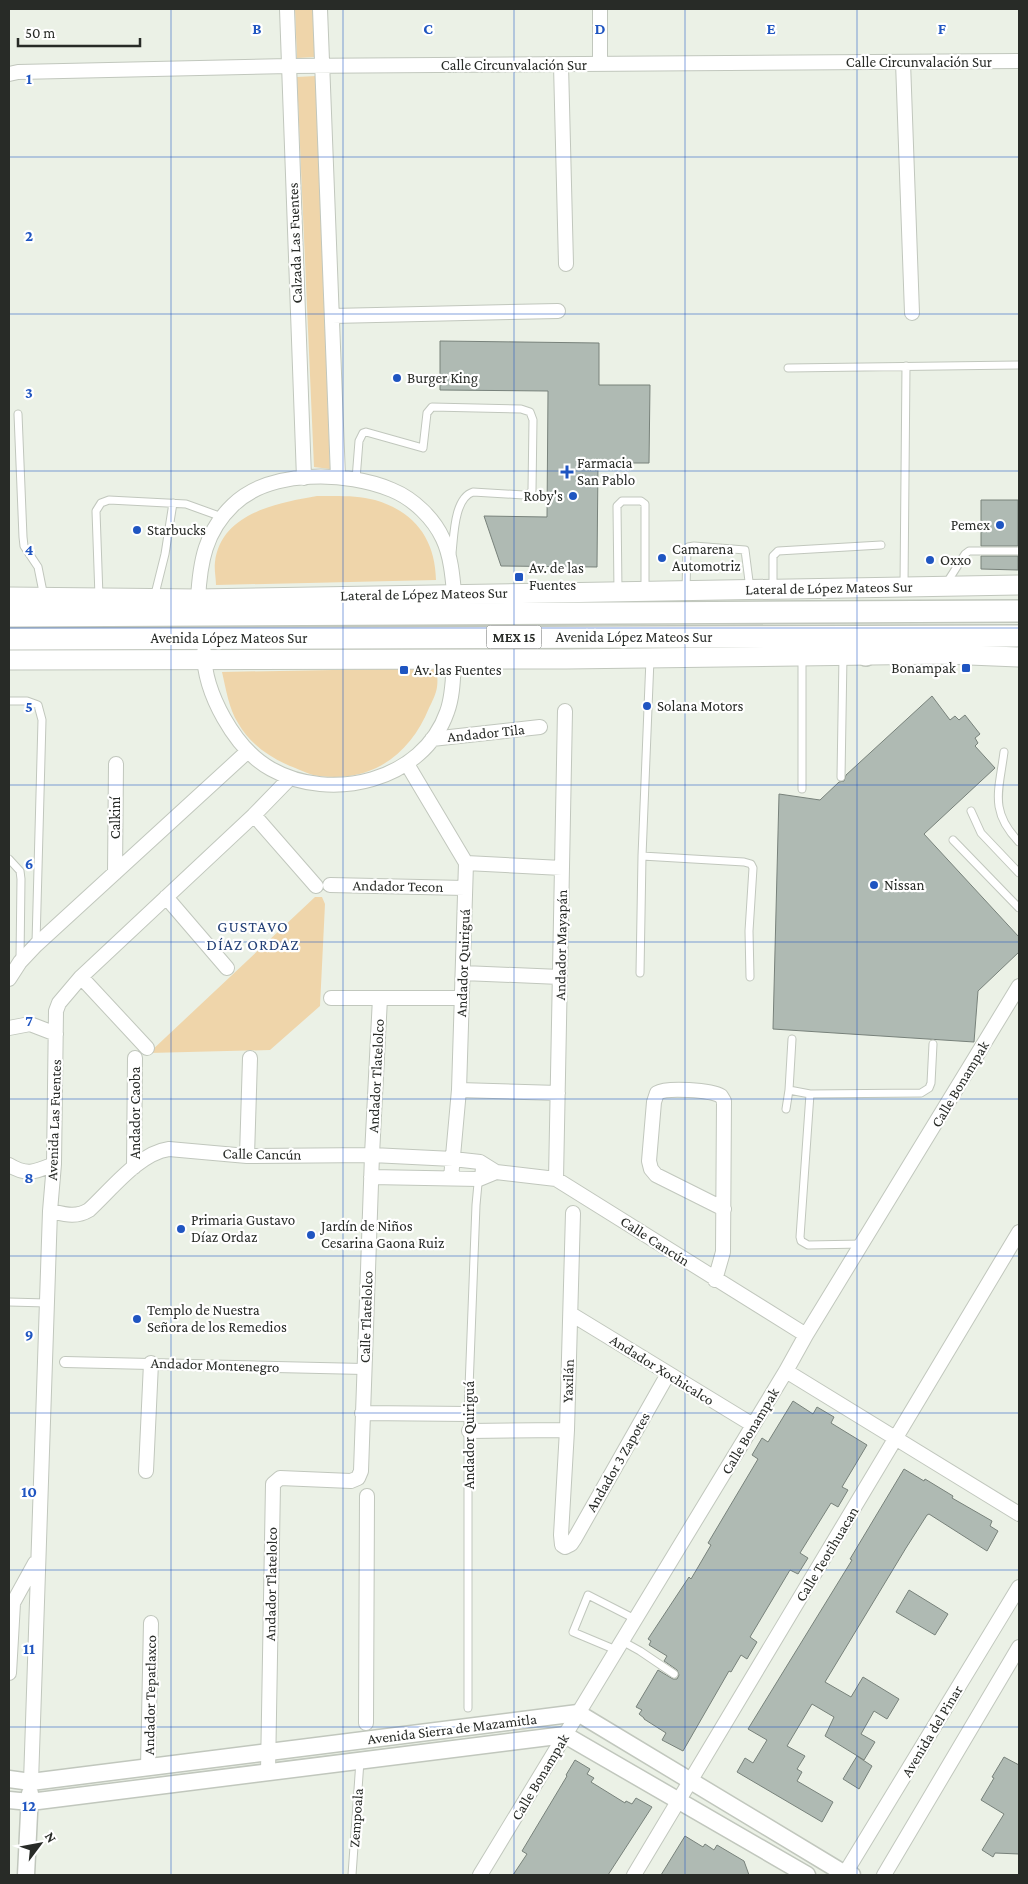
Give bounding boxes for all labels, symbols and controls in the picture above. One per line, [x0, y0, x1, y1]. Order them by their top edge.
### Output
scale bar [18, 15, 140, 47]
text: B [252, 20, 262, 37]
text: C [423, 20, 433, 37]
text: D [594, 20, 606, 37]
text: E [766, 20, 776, 37]
text: F [938, 20, 947, 37]
text: 50 m [25, 25, 55, 41]
street label: Calle Circunvalación Sur [846, 54, 993, 70]
street label: Calle Circunvalación Sur [441, 57, 588, 73]
text: 1 [26, 70, 32, 87]
street label: Calzada Las Fuentes [285, 182, 305, 304]
text: 2 [25, 227, 33, 244]
place label: Burger King [407, 370, 478, 387]
marker: Burger King [391, 372, 403, 384]
text: 3 [25, 384, 33, 401]
place label: Farmacia San Pablo [577, 455, 635, 488]
marker: Farmacia San Pablo [561, 466, 573, 478]
place label: Roby's [524, 488, 563, 505]
marker: Roby's [567, 490, 579, 502]
place label: Pemex [951, 517, 990, 533]
marker: Pemex [994, 519, 1006, 531]
place label: Starbucks [147, 522, 206, 538]
marker: Starbucks [131, 524, 143, 536]
text: 4 [25, 541, 34, 558]
place label: Camarena Automotriz [672, 541, 741, 574]
marker: Camarena Automotriz [656, 552, 668, 564]
place label: Oxxo [940, 552, 971, 568]
marker: Oxxo [924, 554, 936, 566]
place label: Av. de las Fuentes [529, 560, 584, 593]
marker: Av. de las Fuentes [513, 571, 525, 583]
street label: Lateral de López Mateos Sur [745, 579, 914, 598]
street label: Lateral de López Mateos Sur [340, 585, 509, 604]
road number: MEX 15 [486, 626, 542, 649]
street label: Avenida López Mateos Sur [555, 629, 713, 646]
street label: Avenida López Mateos Sur [150, 630, 308, 647]
place label: Bonampak [891, 660, 957, 677]
place label: Av. las Fuentes [414, 662, 502, 678]
marker: Bonampak [960, 662, 972, 674]
marker: Av. las Fuentes [398, 664, 410, 676]
text: 5 [25, 698, 33, 715]
place label: Solana Motors [657, 698, 744, 714]
marker: Solana Motors [641, 700, 653, 712]
street label: Andador Tila [446, 721, 526, 745]
street label: Calkiní [107, 796, 123, 839]
text: 6 [25, 855, 33, 872]
street label: Andador Tecon [353, 877, 443, 895]
place label: Nissan [884, 877, 925, 893]
marker: Nissan [868, 879, 880, 891]
street label: Andador Mayapán [552, 889, 571, 1001]
street label: Andador Quiriguá [453, 909, 474, 1017]
district label: GUSTAVO DÍAZ ORDAZ [206, 918, 300, 953]
text: 7 [25, 1012, 33, 1029]
street label: Andador Tlatelolco [365, 1018, 387, 1134]
street label: Calle Bonampak [928, 1037, 993, 1131]
street label: Avenida Las Fuentes [44, 1059, 64, 1181]
street label: Andador Caoba [127, 1067, 143, 1159]
street label: Calle Cancún [222, 1145, 302, 1163]
text: 8 [24, 1169, 34, 1186]
place label: Primaria Gustavo Díaz Ordaz [191, 1212, 295, 1245]
street label: Calle Cancún [618, 1213, 692, 1269]
place label: Jardín de Niños Cesarina Gaona Ruiz [319, 1218, 444, 1251]
marker: Primaria Gustavo Díaz Ordaz [175, 1223, 187, 1235]
marker: Jardín de Niños Cesarina Gaona Ruiz [305, 1229, 317, 1241]
street label: Calle Tlatelolco [356, 1271, 376, 1363]
place label: Templo de Nuestra Señora de los Remedios [147, 1302, 287, 1335]
marker: Templo de Nuestra Señora de los Remedios [131, 1313, 143, 1325]
text: 9 [25, 1326, 33, 1343]
street label: Andador Xochicalco [607, 1332, 717, 1408]
street label: Andador Montenegro [150, 1355, 280, 1376]
street label: Yaxilán [559, 1359, 577, 1403]
street label: Andador Quiriguá [461, 1381, 478, 1489]
street label: Calle Bonampak [718, 1384, 783, 1478]
street label: Andador 3 Zapotes [583, 1409, 654, 1515]
text: 10 [21, 1483, 37, 1500]
street label: Calle Teotihuacan [792, 1504, 862, 1604]
street label: Andador Tlatelolco [262, 1527, 280, 1641]
street label: Andador Tepatlaxco [141, 1635, 160, 1755]
text: 11 [23, 1640, 35, 1657]
street label: Avenida del Pinar [898, 1682, 966, 1780]
street label: Avenida Sierra de Mazamitla [366, 1711, 538, 1747]
street label: Calle Bonampak [508, 1730, 573, 1824]
street label: Zempoala [346, 1788, 367, 1848]
text: 12 [22, 1797, 36, 1814]
north arrow [15, 1819, 65, 1869]
text: N [42, 1829, 61, 1846]

